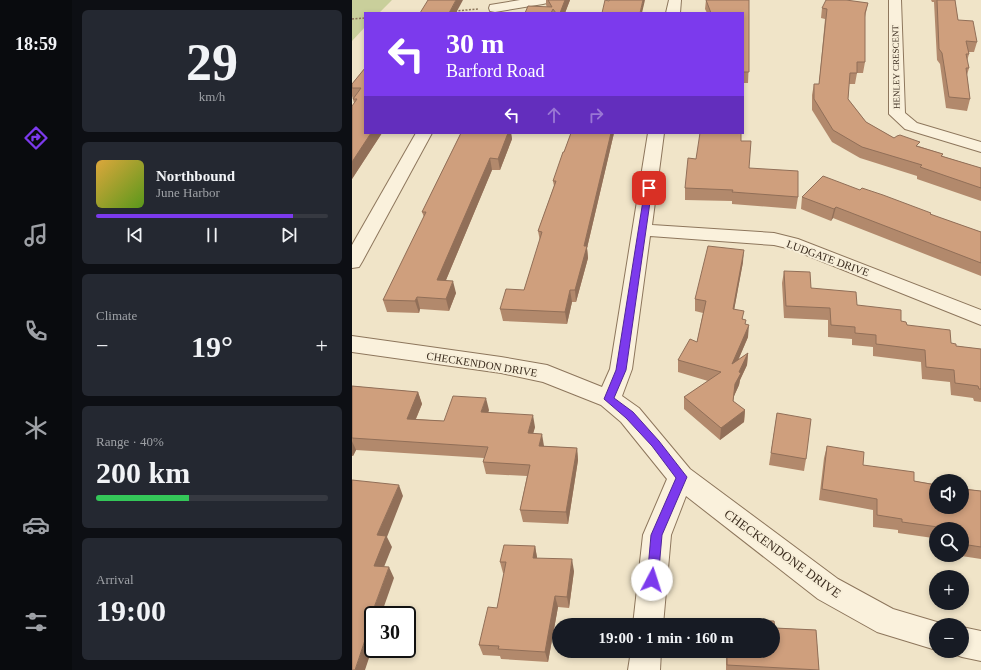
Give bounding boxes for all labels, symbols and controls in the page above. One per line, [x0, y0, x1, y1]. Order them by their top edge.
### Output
street label: HENLEY CRESCENT [890, 24, 902, 109]
icon: left [380, 28, 432, 80]
text: 30 m [446, 28, 504, 59]
text: 18:59 [15, 34, 57, 54]
text: 29 [186, 34, 238, 91]
text: Barford Road [446, 61, 544, 81]
text: km/h [199, 89, 225, 104]
icon: left [501, 104, 523, 126]
icon: ahead [543, 104, 565, 126]
icon: right [585, 104, 607, 126]
icon: directions [22, 124, 50, 152]
text: Northbound [156, 168, 235, 184]
pin [632, 171, 666, 205]
icon: arrive [638, 177, 660, 199]
text: June Harbor [156, 185, 220, 200]
icon: music [22, 221, 50, 249]
icon: previous [124, 224, 146, 246]
icon: pause [201, 224, 223, 246]
icon: next [278, 224, 300, 246]
street label: LUDGATE DRIVE [785, 237, 871, 279]
text: Climate [96, 308, 137, 323]
icon: phone [22, 317, 50, 345]
text: 19° [191, 330, 233, 363]
text: − [96, 333, 108, 358]
text: + [316, 333, 328, 358]
street label: CHECKENDON DRIVE [426, 349, 539, 379]
icon: climate [22, 414, 50, 442]
text: Range · 40% [96, 434, 164, 449]
text: 200 km [96, 456, 190, 489]
map controls [929, 474, 969, 658]
button: sound [929, 474, 969, 514]
street label: CHECKENDONE DRIVE [721, 506, 844, 601]
icon: car [22, 511, 50, 539]
button: search [929, 522, 969, 562]
position arrow [631, 559, 673, 601]
button: + [929, 570, 969, 610]
text: Arrival [96, 572, 134, 587]
text: 19:00 [96, 594, 166, 627]
speed limit sign: 30 [364, 606, 416, 658]
icon: filters [22, 608, 50, 636]
button: − [929, 618, 969, 658]
text: 19:00 · 1 min · 160 m [599, 630, 734, 646]

